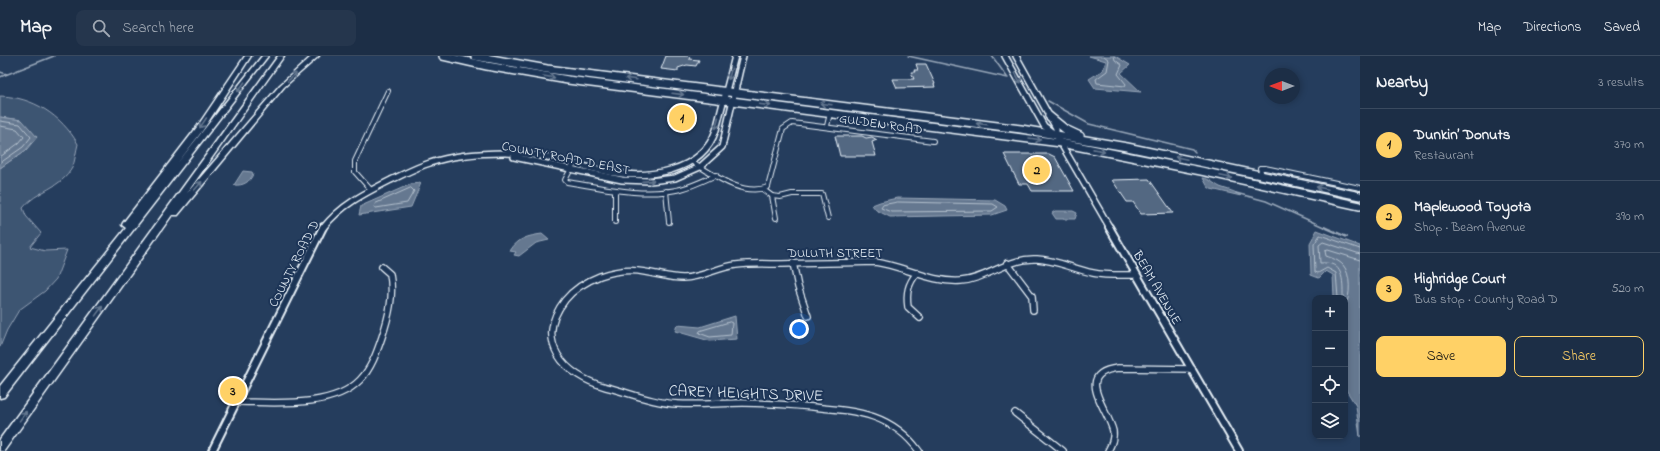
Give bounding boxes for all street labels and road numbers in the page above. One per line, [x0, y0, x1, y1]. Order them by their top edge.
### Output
street label: GULDEN ROAD [838, 109, 924, 140]
street label: COUNTY ROAD D EAST [500, 137, 632, 180]
street label: COUNTY ROAD D [264, 217, 324, 310]
street label: DULUTH STREET [786, 244, 883, 263]
street label: BEAM AVENUE [1127, 246, 1186, 328]
street label: CAREY HEIGHTS DRIVE [668, 379, 824, 409]

